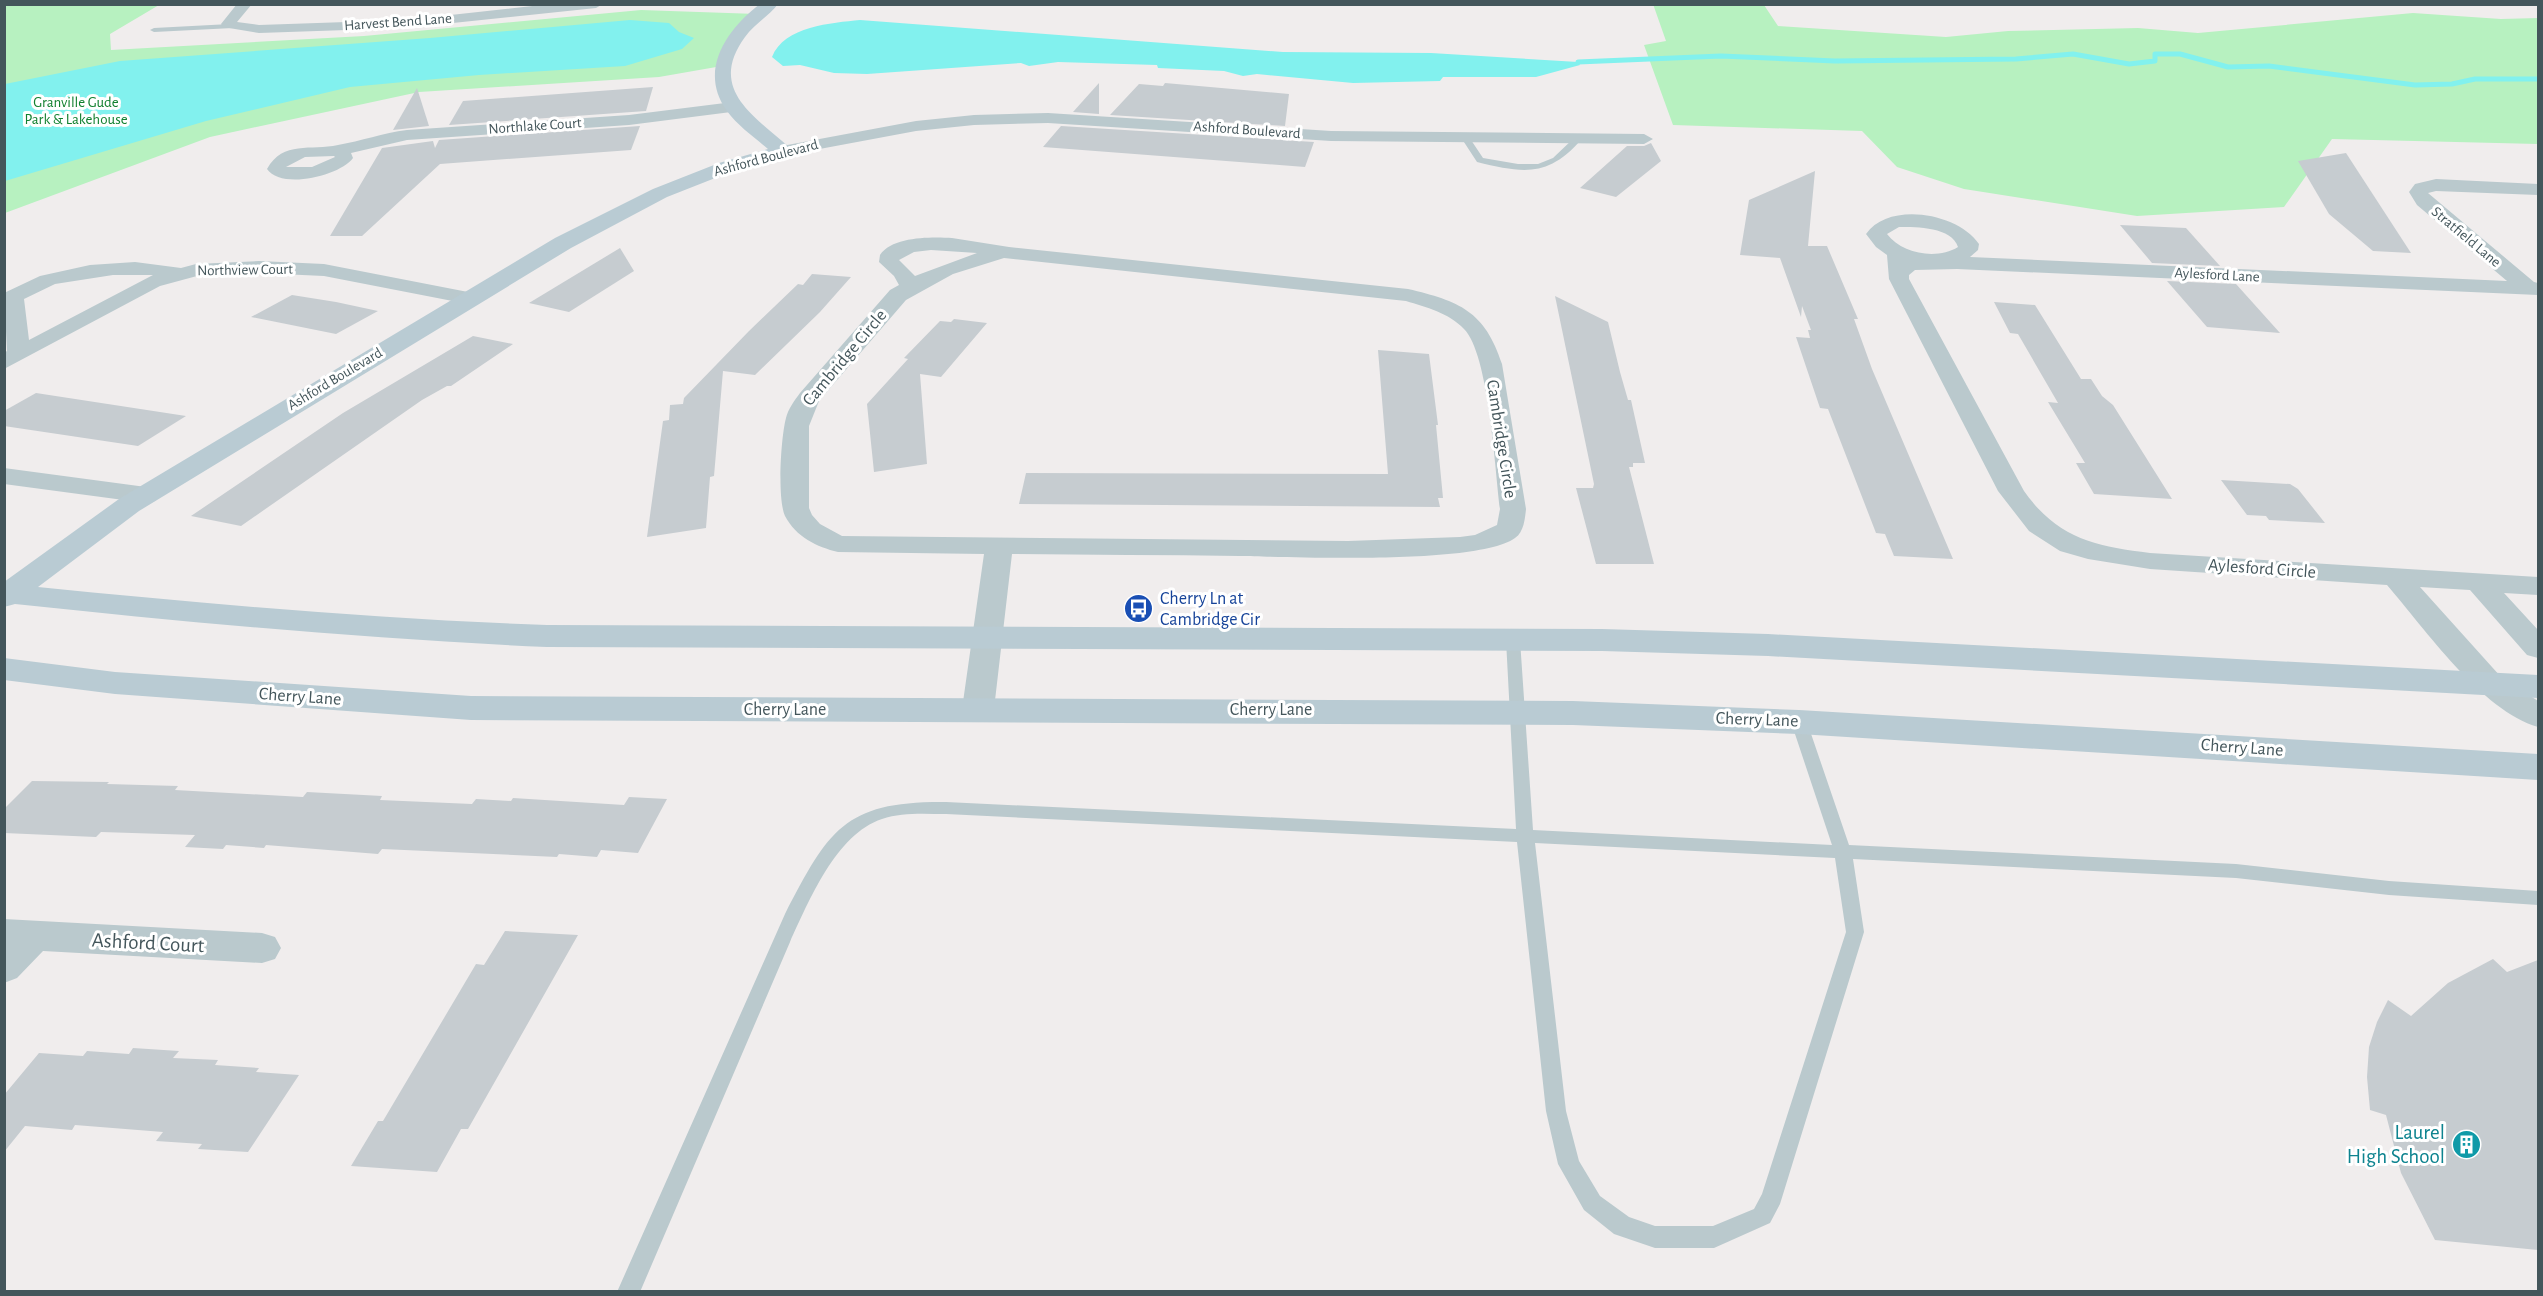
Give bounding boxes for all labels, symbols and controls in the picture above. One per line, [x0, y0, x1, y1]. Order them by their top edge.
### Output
street label: Harvest Bend Lane [344, 11, 453, 33]
park label: Granville Gude Park & Lakehouse [24, 95, 128, 127]
street label: Northlake Court [488, 115, 582, 137]
street label: Ashford Boulevard [1193, 119, 1301, 141]
street label: Ashford Boulevard [712, 137, 820, 179]
street label: Stratfield Lane [2429, 204, 2503, 270]
street label: Northview Court [197, 262, 293, 278]
street label: Aylesford Lane [2174, 265, 2260, 285]
street label: Cambridge Circle [800, 306, 890, 410]
street label: Ashford Boulevard [285, 345, 385, 413]
street label: Cambridge Circle [1483, 378, 1519, 500]
street label: Aylesford Circle [2207, 556, 2317, 582]
place label: Cherry Ln at Cambridge Cir [1160, 590, 1260, 629]
bus stop icon: Cherry Ln at Cambridge Cir [1123, 593, 1155, 625]
street label: Cherry Lane [258, 685, 342, 709]
street label: Cherry Lane [744, 701, 826, 719]
street label: Cherry Lane [1230, 701, 1312, 719]
street label: Cherry Lane [1715, 710, 1799, 730]
street label: Cherry Lane [2200, 736, 2284, 760]
street label: Ashford Court [91, 930, 205, 956]
place label: Laurel High School [2347, 1122, 2445, 1167]
building icon: Laurel High School [2450, 1128, 2482, 1160]

